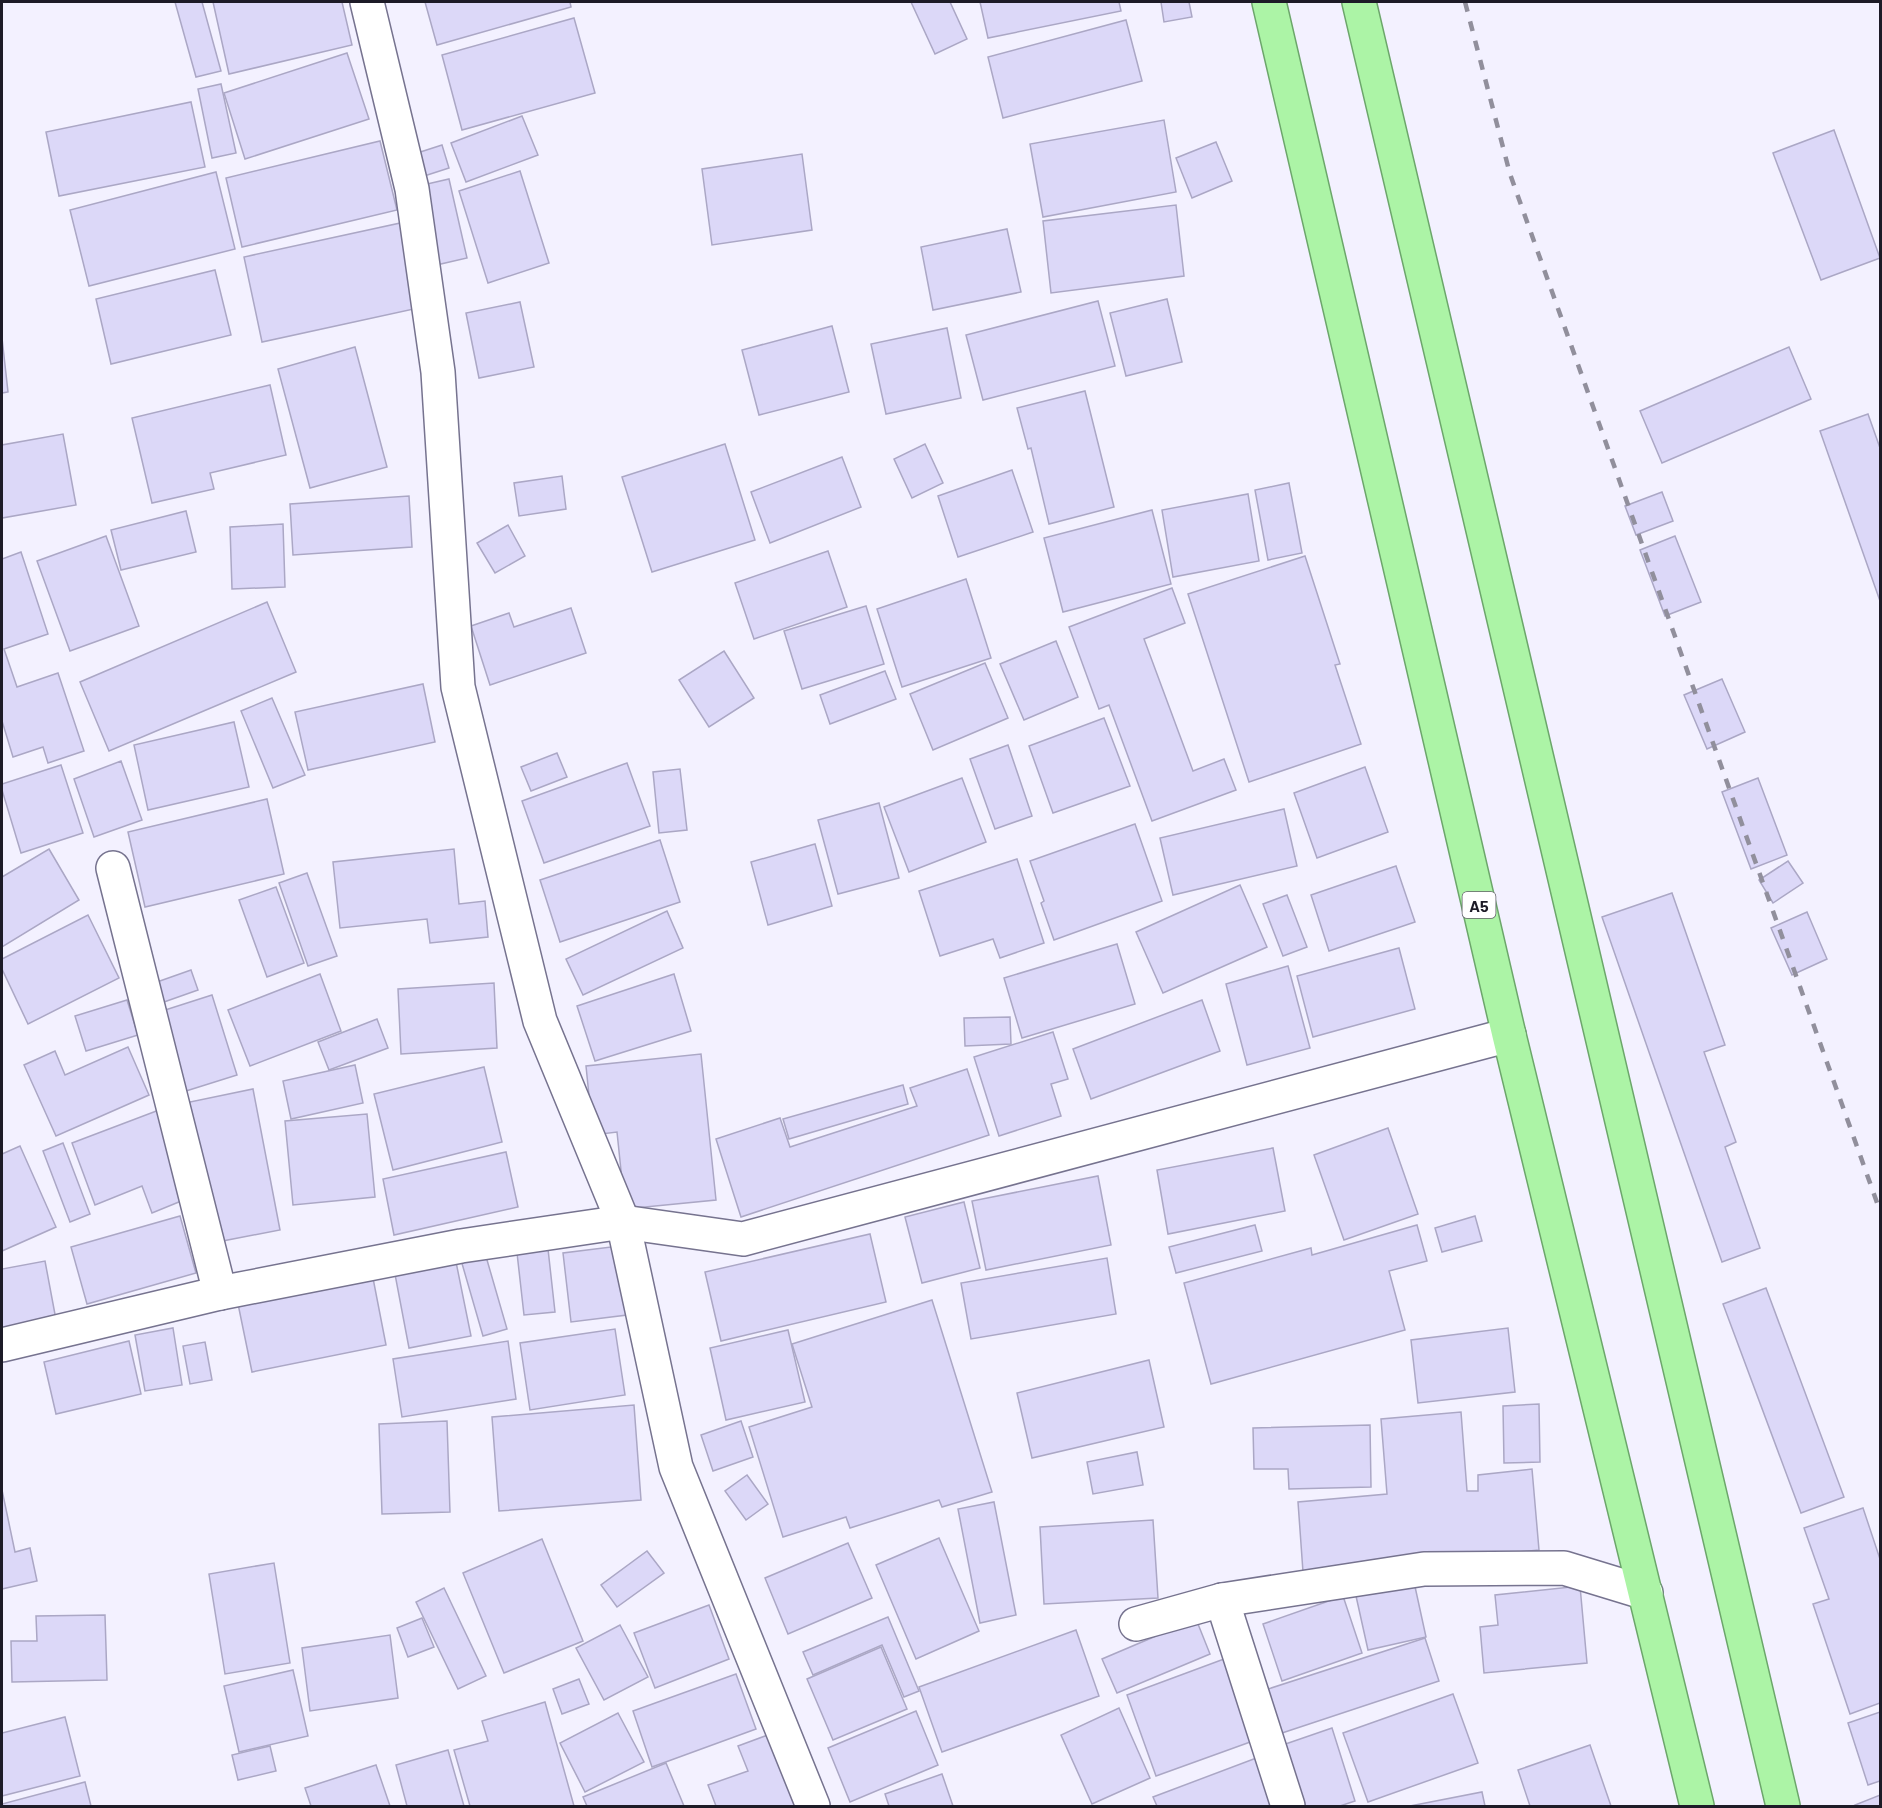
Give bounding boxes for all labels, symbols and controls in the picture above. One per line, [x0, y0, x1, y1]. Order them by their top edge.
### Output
road number: A5 [1462, 892, 1496, 918]

